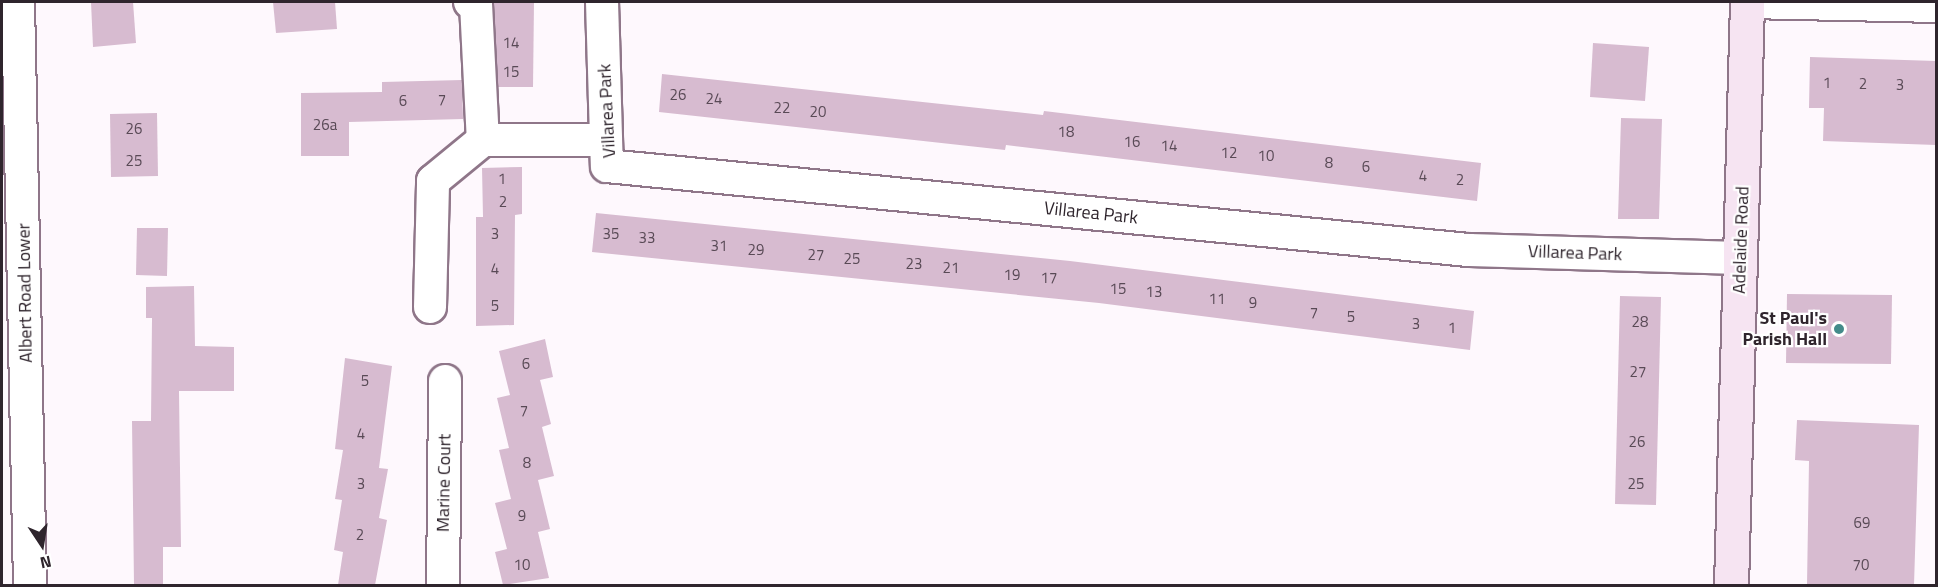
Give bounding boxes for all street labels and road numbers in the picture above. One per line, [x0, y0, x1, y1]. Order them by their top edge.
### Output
street label: Villarea Park [594, 63, 620, 159]
street label: Adelaide Road [1728, 186, 1754, 294]
street label: Villarea Park [1043, 197, 1139, 229]
street label: Albert Road Lower [13, 223, 37, 363]
street label: Villarea Park [1527, 241, 1623, 265]
street label: Marine Court [432, 434, 456, 532]

